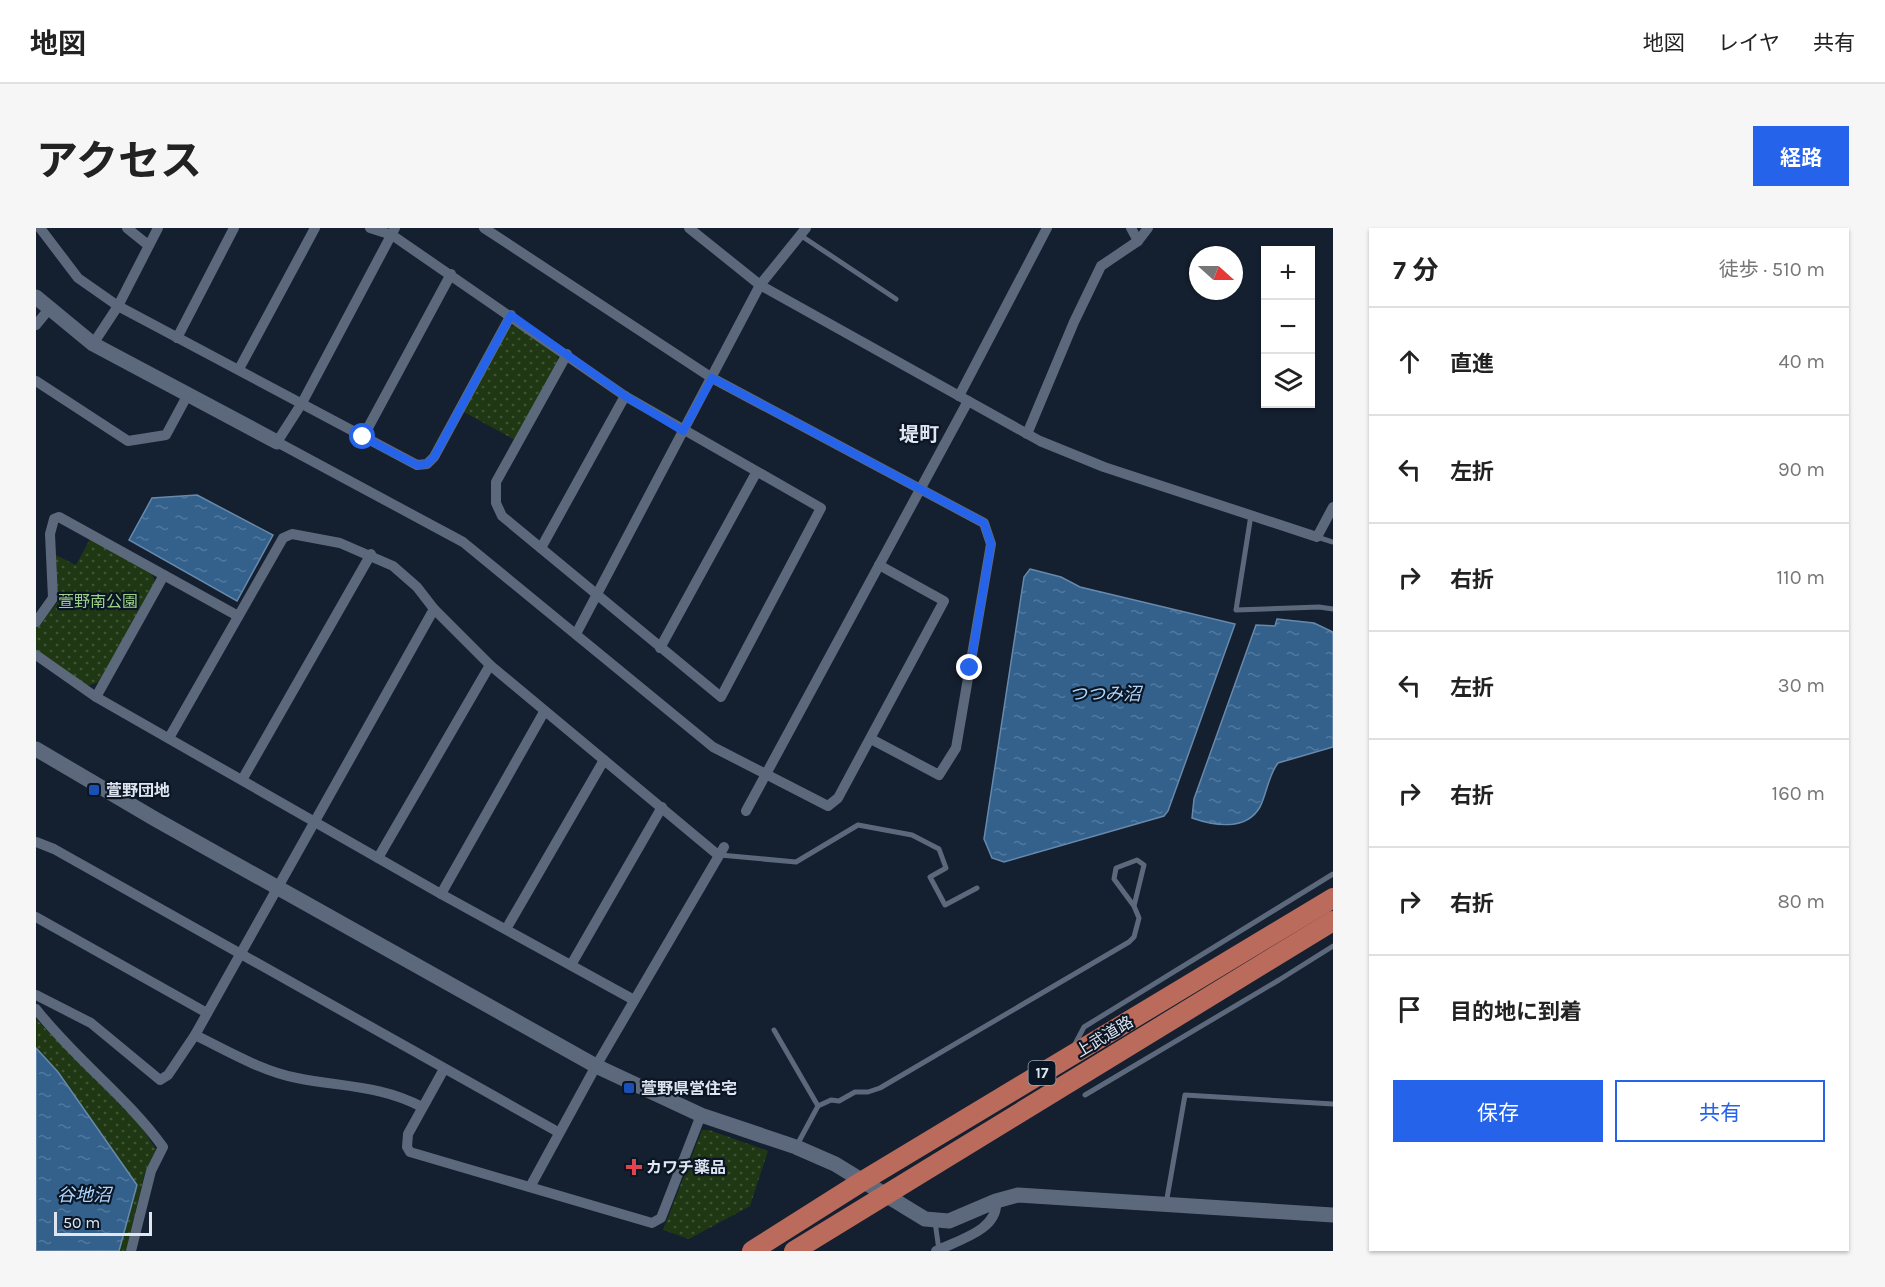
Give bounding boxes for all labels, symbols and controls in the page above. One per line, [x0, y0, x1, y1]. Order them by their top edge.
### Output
text: 地図 [30, 27, 86, 60]
text: 地図 [1643, 31, 1685, 55]
text: レイヤ [1718, 31, 1780, 55]
text: 共有 [1813, 31, 1855, 55]
button: 経路 [1753, 126, 1849, 186]
text: アクセス [36, 136, 202, 186]
north arrow [1189, 246, 1243, 300]
map controls [1261, 246, 1315, 408]
button: + [1261, 246, 1315, 300]
text: 7 分 [1393, 255, 1439, 286]
text: 徒歩 · 510 m [1719, 258, 1825, 281]
button: − [1261, 300, 1315, 354]
icon: ahead [1393, 345, 1426, 378]
text: 40 m [1779, 350, 1825, 373]
text: 直進 [1450, 351, 1494, 377]
button: layers [1261, 354, 1315, 408]
route start [349, 423, 375, 449]
district label: 堤町 [899, 423, 939, 446]
icon: left [1393, 453, 1426, 486]
text: 90 m [1778, 458, 1825, 481]
text: 左折 [1450, 459, 1494, 485]
icon: right [1393, 561, 1426, 594]
text: 110 m [1776, 566, 1825, 589]
text: 右折 [1450, 567, 1494, 593]
park label: 萱野南公園 [58, 592, 138, 611]
route end [956, 654, 982, 680]
icon: left [1393, 669, 1426, 702]
text: 30 m [1778, 674, 1825, 697]
text: 左折 [1450, 675, 1494, 701]
water label: つつみ沼 [1069, 683, 1144, 705]
icon: right [1393, 777, 1426, 810]
place label: 萱野団地 [106, 781, 170, 800]
text: 160 m [1772, 782, 1825, 805]
marker: 萱野団地 [87, 783, 101, 797]
text: 右折 [1450, 783, 1494, 809]
icon: right [1393, 885, 1426, 918]
text: 80 m [1777, 890, 1825, 913]
text: 右折 [1450, 891, 1494, 917]
icon: arrive [1393, 993, 1426, 1026]
text: 目的地に到着 [1450, 999, 1582, 1025]
street label: 上武道路 [1072, 1012, 1137, 1061]
road number: 17 [1028, 1061, 1056, 1085]
place label: 萱野県営住宅 [641, 1079, 737, 1098]
button: 保存 [1393, 1080, 1603, 1142]
button: 共有 [1615, 1080, 1825, 1142]
marker: 萱野県営住宅 [622, 1081, 636, 1095]
place label: カワチ薬品 [646, 1158, 726, 1177]
marker: カワチ薬品 [627, 1160, 641, 1174]
water label: 谷地沼 [57, 1184, 114, 1206]
scale bar [54, 1209, 152, 1236]
text: 50 m [63, 1213, 100, 1232]

